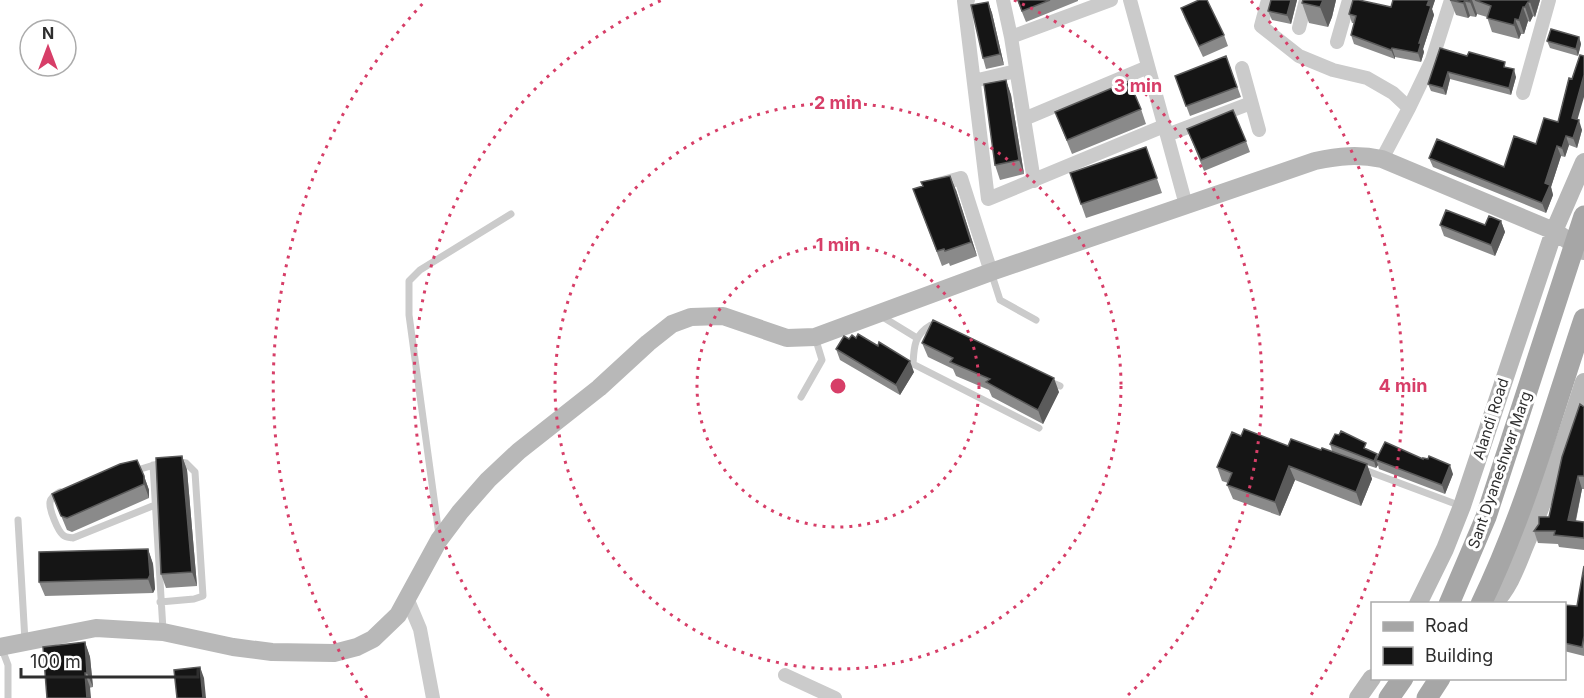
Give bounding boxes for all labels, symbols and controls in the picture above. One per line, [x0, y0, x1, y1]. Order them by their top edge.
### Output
north arrow [18, 18, 78, 78]
text: N [42, 23, 54, 43]
text: 3 min [1114, 75, 1162, 96]
text: 2 min [814, 92, 862, 113]
text: 1 min [816, 234, 860, 255]
text: 4 min [1379, 375, 1427, 396]
centre of rings [828, 376, 848, 396]
street label: Alandi Road [1468, 376, 1513, 462]
street label: Sant Dyaneshwar Marg [1464, 389, 1535, 551]
legend [1371, 602, 1566, 680]
text: Road [1425, 615, 1468, 636]
scale bar [21, 641, 198, 679]
text: Building [1425, 645, 1493, 666]
text: 100 m [30, 651, 81, 672]

